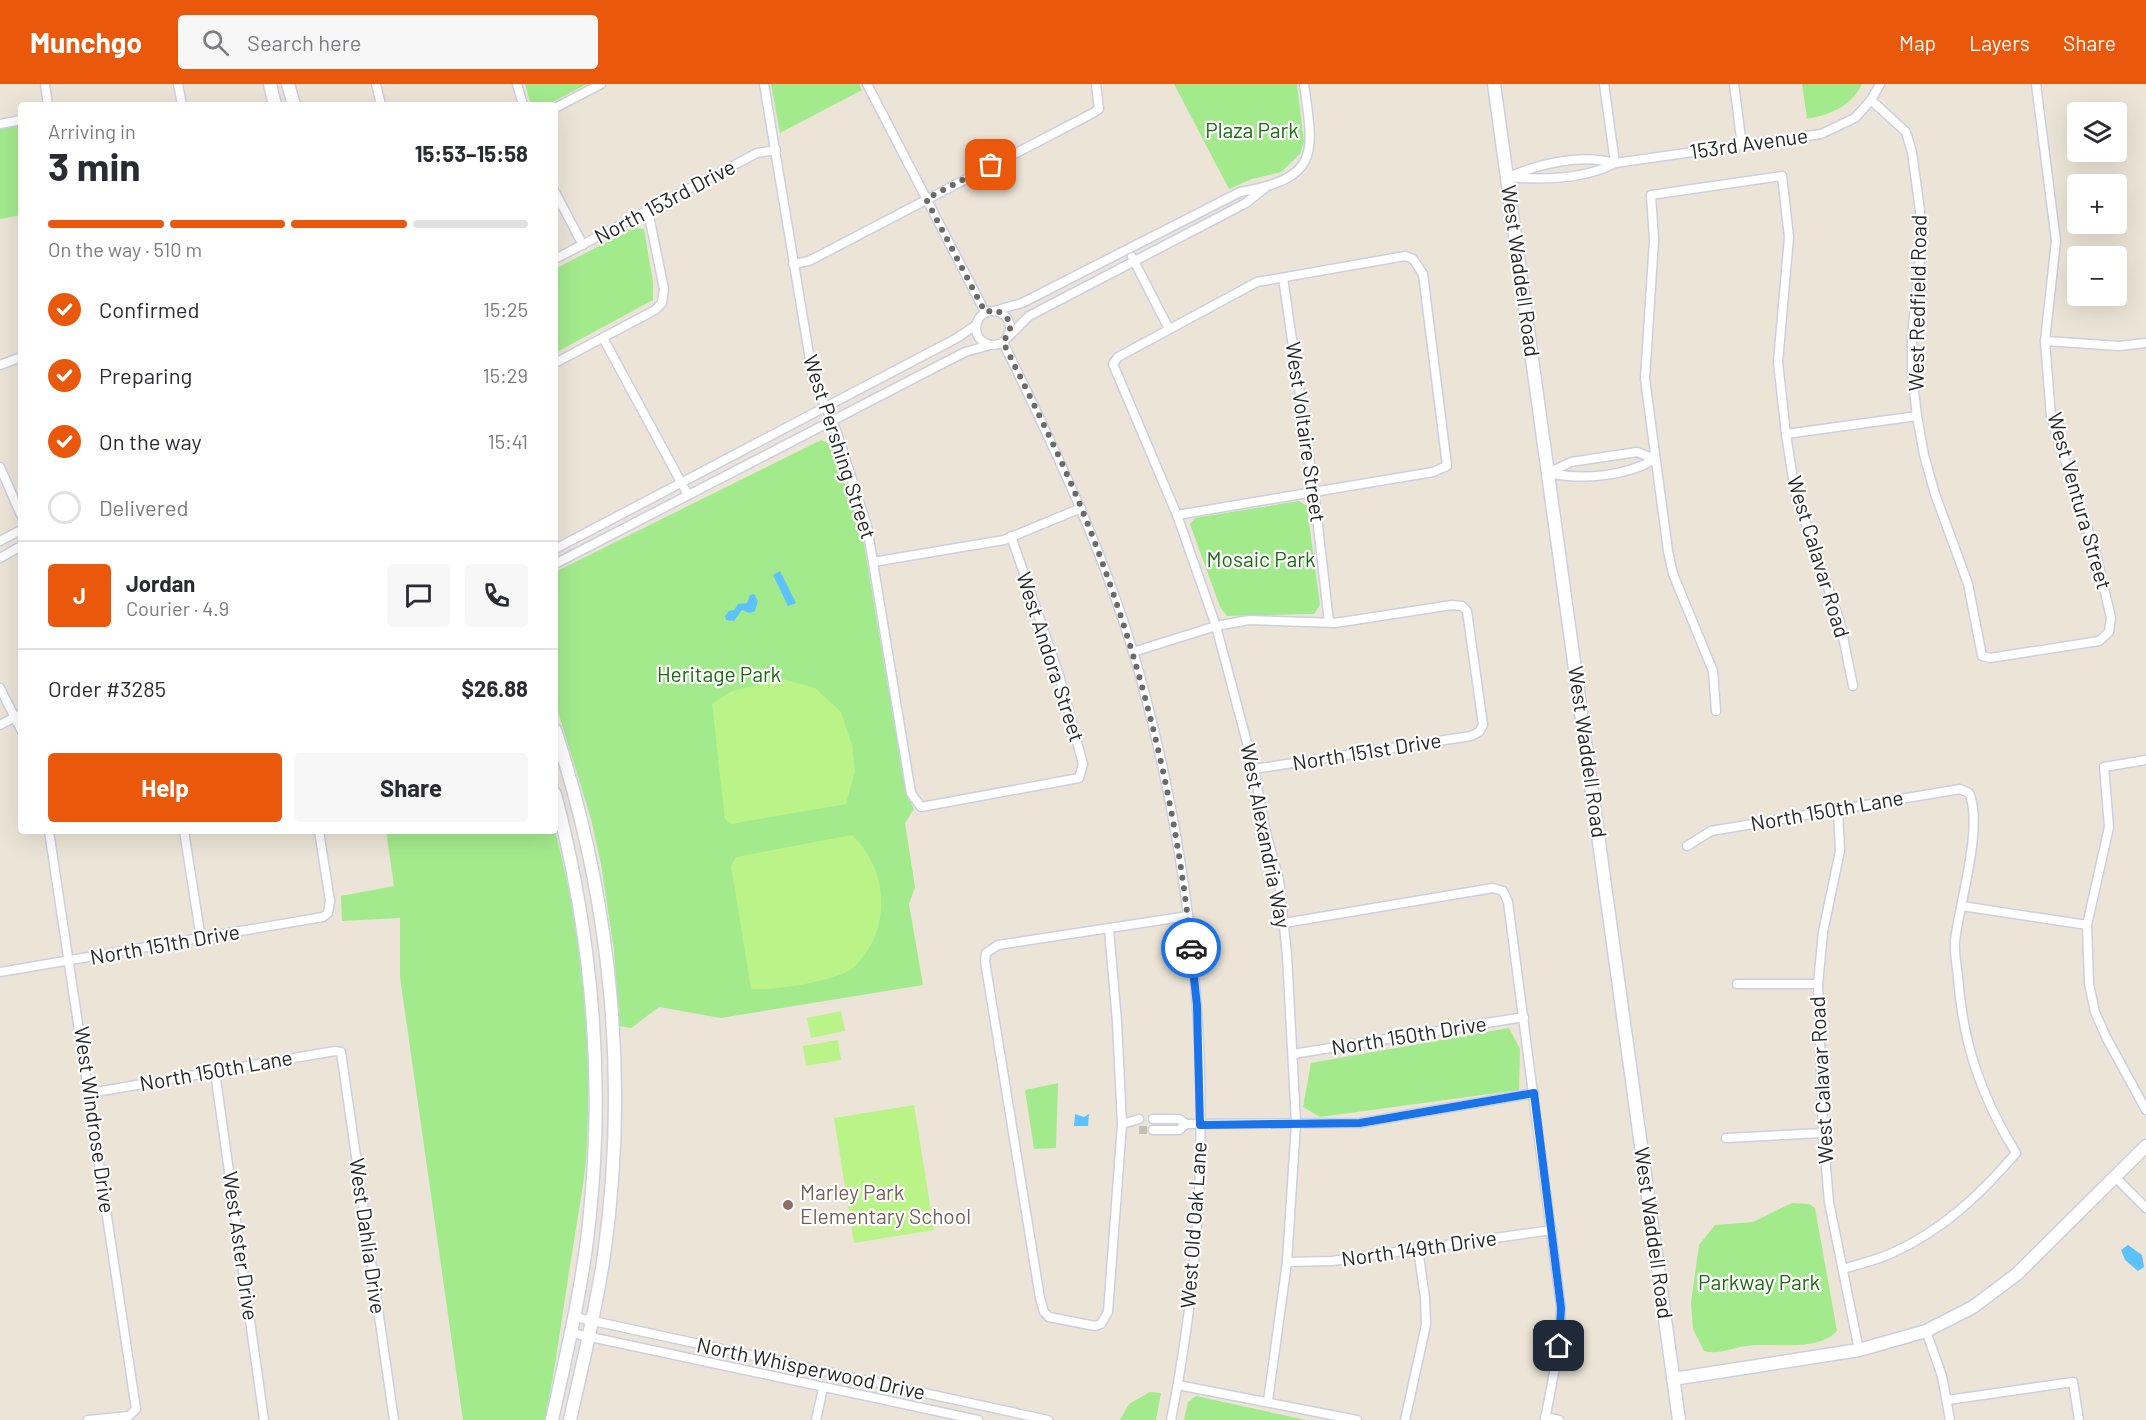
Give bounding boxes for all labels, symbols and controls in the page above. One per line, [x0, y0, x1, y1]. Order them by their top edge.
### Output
search box [178, 15, 598, 69]
text: Munchgo [30, 25, 142, 59]
icon: search [199, 26, 232, 59]
text: Search here [247, 29, 361, 55]
text: Map [1899, 30, 1936, 55]
text: Layers [1969, 30, 2030, 55]
text: Share [2063, 30, 2116, 55]
map controls [2067, 102, 2127, 306]
button: layers [2067, 102, 2127, 162]
park label: Plaza Park [1205, 117, 1299, 142]
text: Arriving in [48, 119, 136, 143]
street label: 153rd Avenue [1688, 122, 1809, 163]
pin [965, 139, 1016, 190]
text: 15:53–15:58 [415, 140, 528, 166]
text: 3 min [48, 142, 141, 189]
icon: bag [974, 148, 1007, 181]
street label: North 153rd Drive [590, 153, 739, 248]
button: + [2067, 174, 2127, 234]
street label: West Waddell Road [1497, 183, 1546, 358]
street label: West Redfield Road [1902, 214, 1931, 392]
text: On the way · 510 m [48, 237, 202, 261]
button: − [2067, 246, 2127, 306]
icon: check [48, 293, 81, 326]
text: Confirmed [99, 296, 199, 322]
text: 15:25 [483, 297, 528, 321]
street label: West Voltaire Street [1281, 340, 1332, 524]
street label: West Pershing Street [799, 351, 882, 542]
icon: check [48, 359, 81, 392]
text: Preparing [99, 362, 192, 388]
text: 15:29 [483, 363, 528, 387]
street label: West Ventura Street [2043, 409, 2118, 592]
icon: check [48, 425, 81, 458]
text: On the way [99, 428, 202, 454]
text: 15:41 [488, 429, 528, 453]
street label: West Calavar Road [1783, 473, 1856, 640]
text: Delivered [99, 494, 188, 520]
park label: Mosaic Park [1206, 546, 1316, 571]
button: chat [387, 564, 450, 627]
button: phone [465, 564, 528, 627]
street label: West Andora Street [1012, 568, 1091, 745]
text: Jordan [126, 570, 195, 596]
text: J [73, 582, 86, 608]
text: Courier · 4.9 [126, 596, 229, 620]
park label: Heritage Park [657, 661, 781, 686]
street label: West Waddell Road [1564, 664, 1613, 839]
text: Order #3285 [48, 675, 166, 701]
text: $26.88 [462, 675, 528, 701]
street label: North 151st Drive [1291, 726, 1443, 775]
street label: West Alexandria Way [1236, 741, 1297, 931]
button: Help [48, 753, 282, 822]
button: Share [294, 753, 528, 822]
street label: North 150th Lane [1748, 784, 1905, 835]
street label: North 151th Drive [88, 918, 242, 969]
courier [1161, 918, 1221, 978]
icon: car [1175, 932, 1208, 965]
street label: West Calavar Road [1804, 996, 1837, 1165]
street label: North 150th Drive [1329, 1010, 1488, 1059]
street label: West Windrose Drive [70, 1025, 121, 1215]
street label: North 150th Lane [137, 1044, 294, 1095]
street label: West Old Oak Lane [1174, 1141, 1211, 1309]
street label: West Waddell Road [1630, 1145, 1679, 1320]
street label: West Dahlia Drive [345, 1156, 392, 1315]
street label: West Aster Drive [219, 1170, 264, 1322]
place label: Marley Park Elementary School [800, 1179, 971, 1228]
marker: Marley Park Elementary School [781, 1198, 795, 1212]
street label: North 149th Drive [1340, 1224, 1498, 1271]
park label: Parkway Park [1698, 1269, 1820, 1294]
pin [1533, 1320, 1584, 1371]
icon: home [1542, 1329, 1575, 1362]
street label: North Whisperwood Drive [695, 1331, 928, 1404]

